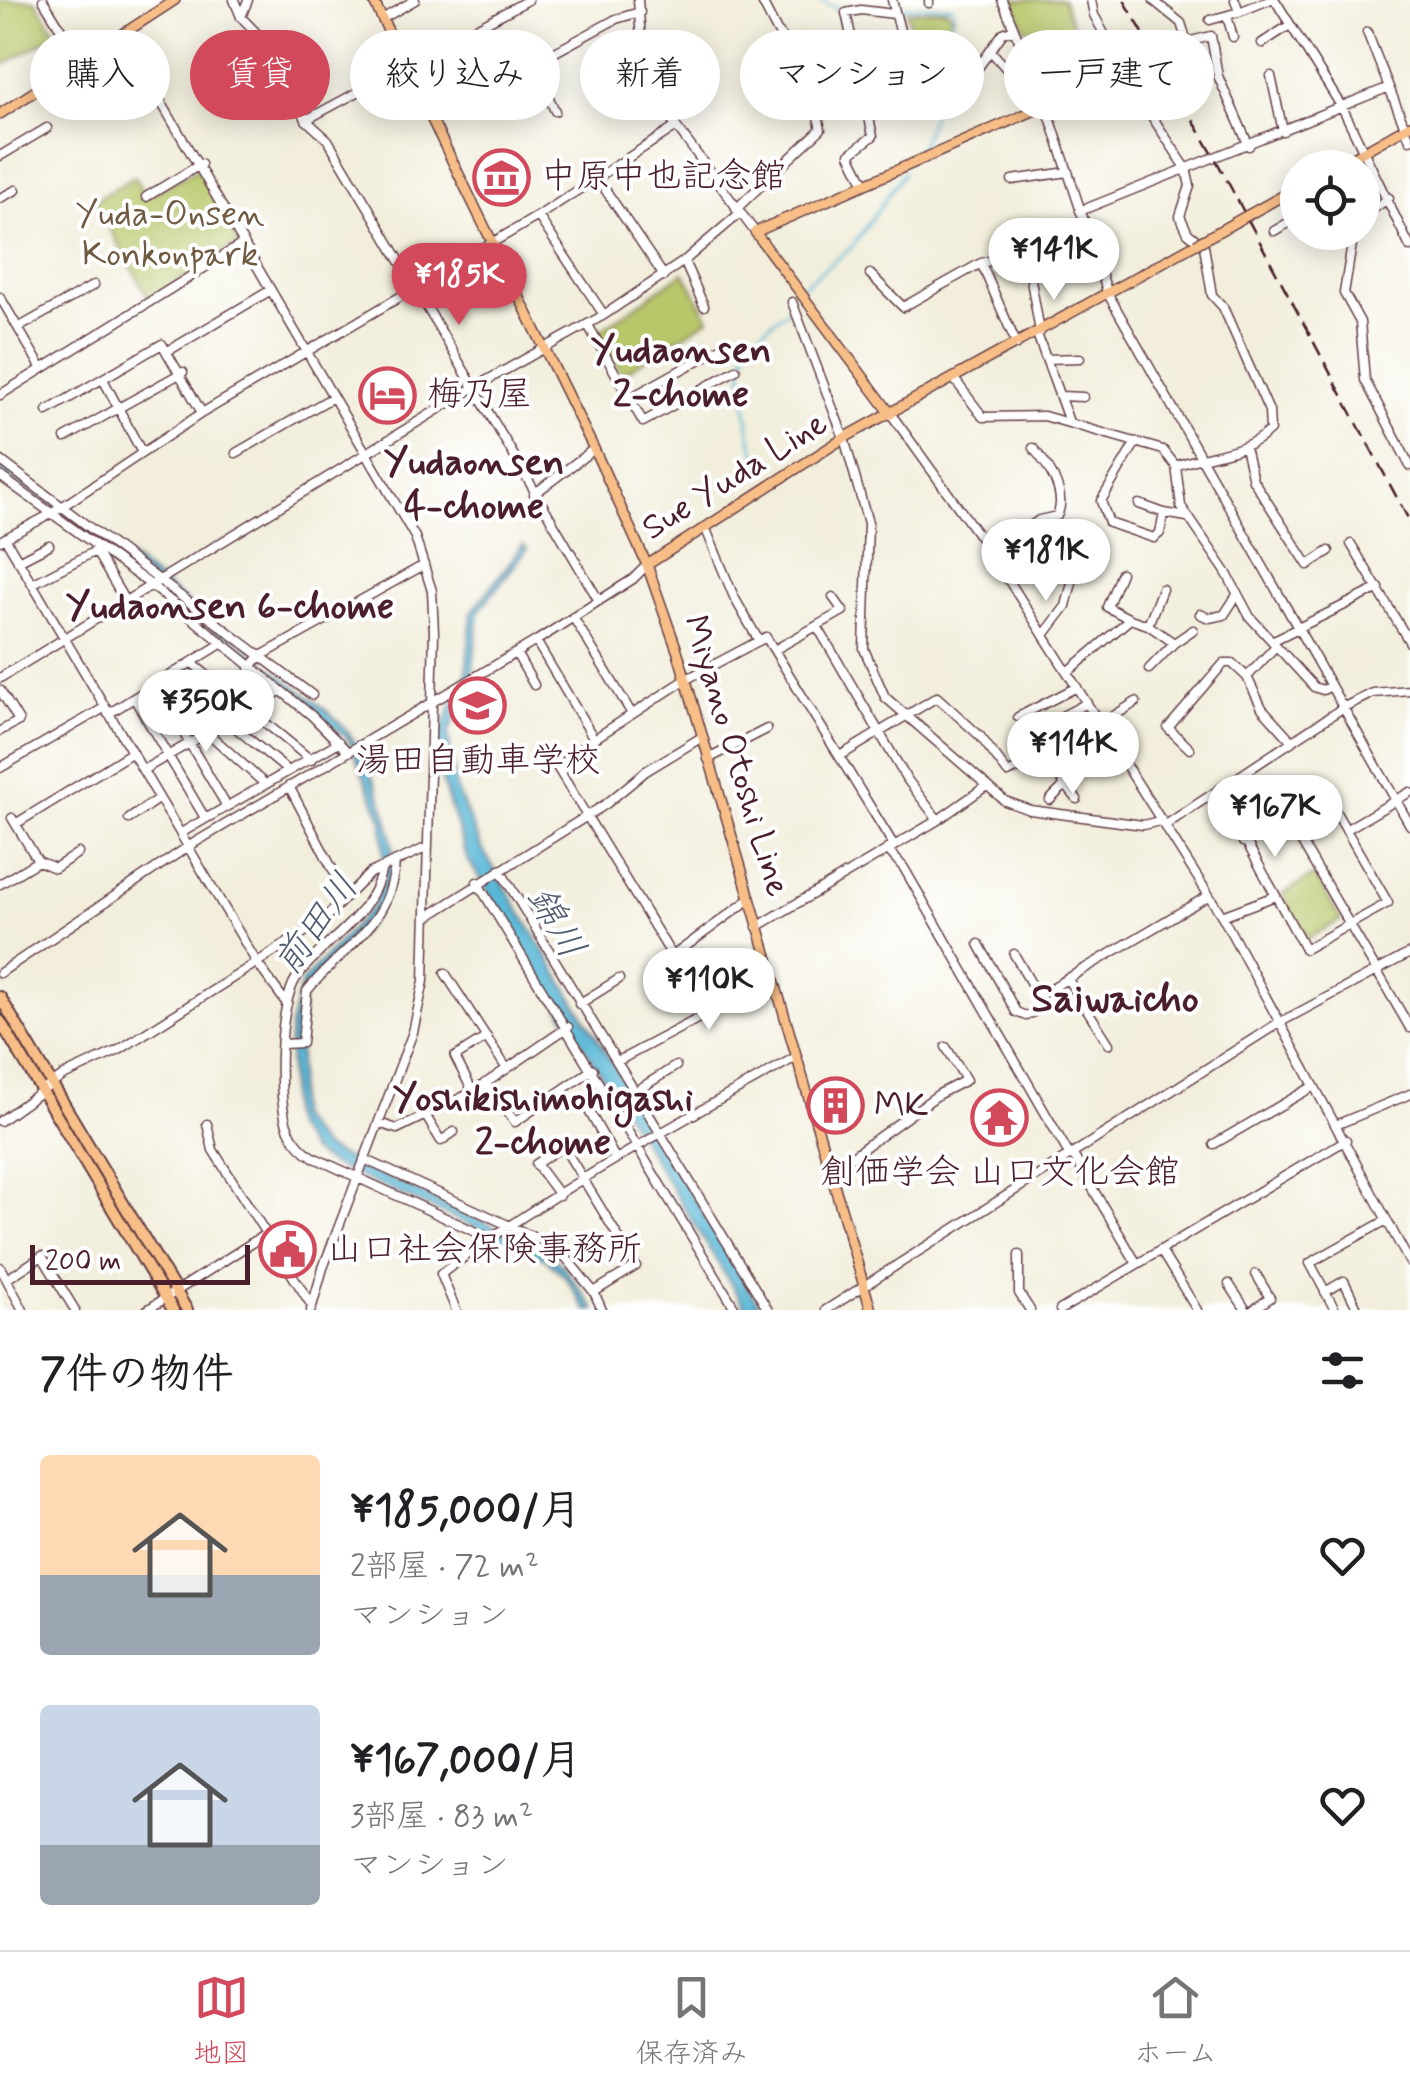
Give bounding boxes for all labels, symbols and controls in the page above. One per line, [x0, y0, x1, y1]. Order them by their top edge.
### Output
chip: 購入 [30, 30, 170, 120]
chip: 賃貸 [190, 30, 330, 120]
chip: 絞り込み [350, 30, 560, 120]
chip: 新着 [580, 30, 720, 120]
chip: マンション [740, 30, 984, 120]
chip: 一戸建て [1004, 30, 1214, 120]
museum icon: 中原中也記念館 [472, 147, 532, 207]
map controls [1280, 150, 1380, 250]
button: locate [1280, 150, 1380, 250]
place label: 中原中也記念館 [541, 154, 786, 200]
park label: Yuda-Onsen Konkonpark [76, 192, 264, 278]
pin: ¥141K [984, 218, 1124, 303]
text: ¥141K [1010, 229, 1098, 271]
pin: ¥185K [389, 243, 529, 328]
text: ¥185K [414, 254, 504, 296]
district label: Yudaonsen 2-chome [591, 327, 771, 420]
hotel icon: 梅乃屋 [358, 365, 418, 425]
place label: 梅乃屋 [427, 372, 532, 418]
street label: Sue Yuda Line [634, 401, 836, 551]
district label: Yudaonsen 4-chome [384, 439, 564, 532]
pin: ¥181K [976, 519, 1116, 604]
text: ¥181K [1003, 530, 1089, 572]
district label: Yudaonsen 6-chome [66, 583, 394, 632]
street label: Miyano Otoshi Line [671, 610, 801, 902]
pin: ¥350K [136, 670, 276, 755]
school or university icon: 湯田自動車学校 [448, 675, 508, 735]
text: ¥350K [160, 681, 252, 723]
pin: ¥114K [1003, 712, 1143, 797]
text: ¥114K [1029, 723, 1117, 765]
place label: 湯田自動車学校 [355, 738, 601, 784]
pin: ¥167K [1205, 775, 1345, 860]
text: ¥167K [1230, 786, 1320, 828]
water label: 前田川 [264, 864, 370, 986]
water label: 錦川 [515, 878, 595, 968]
pin: ¥110K [639, 948, 779, 1033]
text: ¥110K [665, 959, 753, 1001]
district label: Saiwaicho [1031, 974, 1199, 1026]
district label: Yoshikishimohigashi 2-chome [393, 1075, 693, 1168]
building icon: MK [805, 1076, 865, 1136]
place label: MK [874, 1083, 929, 1129]
temple icon: 創価学会 山口文化会館 [970, 1087, 1030, 1147]
place label: 創価学会 山口文化会館 [820, 1150, 1180, 1196]
public building icon: 山口社会保険事務所 [258, 1220, 318, 1280]
place label: 山口社会保険事務所 [327, 1227, 642, 1273]
scale bar [30, 1240, 250, 1284]
text: 200 m [45, 1244, 121, 1281]
icon: filters [1315, 1343, 1370, 1398]
text: 7件の物件 [40, 1348, 234, 1403]
text: ¥185,000/月 [350, 1484, 582, 1539]
icon: home [120, 1495, 240, 1615]
icon: heart [1315, 1528, 1370, 1583]
text: 2部屋 · 72 m² [350, 1546, 539, 1588]
text: マンション [350, 1595, 509, 1637]
text: ¥167,000/月 [350, 1734, 582, 1789]
icon: home [120, 1745, 240, 1865]
icon: heart [1315, 1778, 1370, 1833]
text: 3部屋 · 83 m² [350, 1796, 533, 1838]
text: マンション [350, 1845, 509, 1887]
tab: 地図 [193, 1970, 249, 2073]
tab: 保存済み [636, 1970, 748, 2073]
tab: ホーム [1134, 1970, 1217, 2073]

